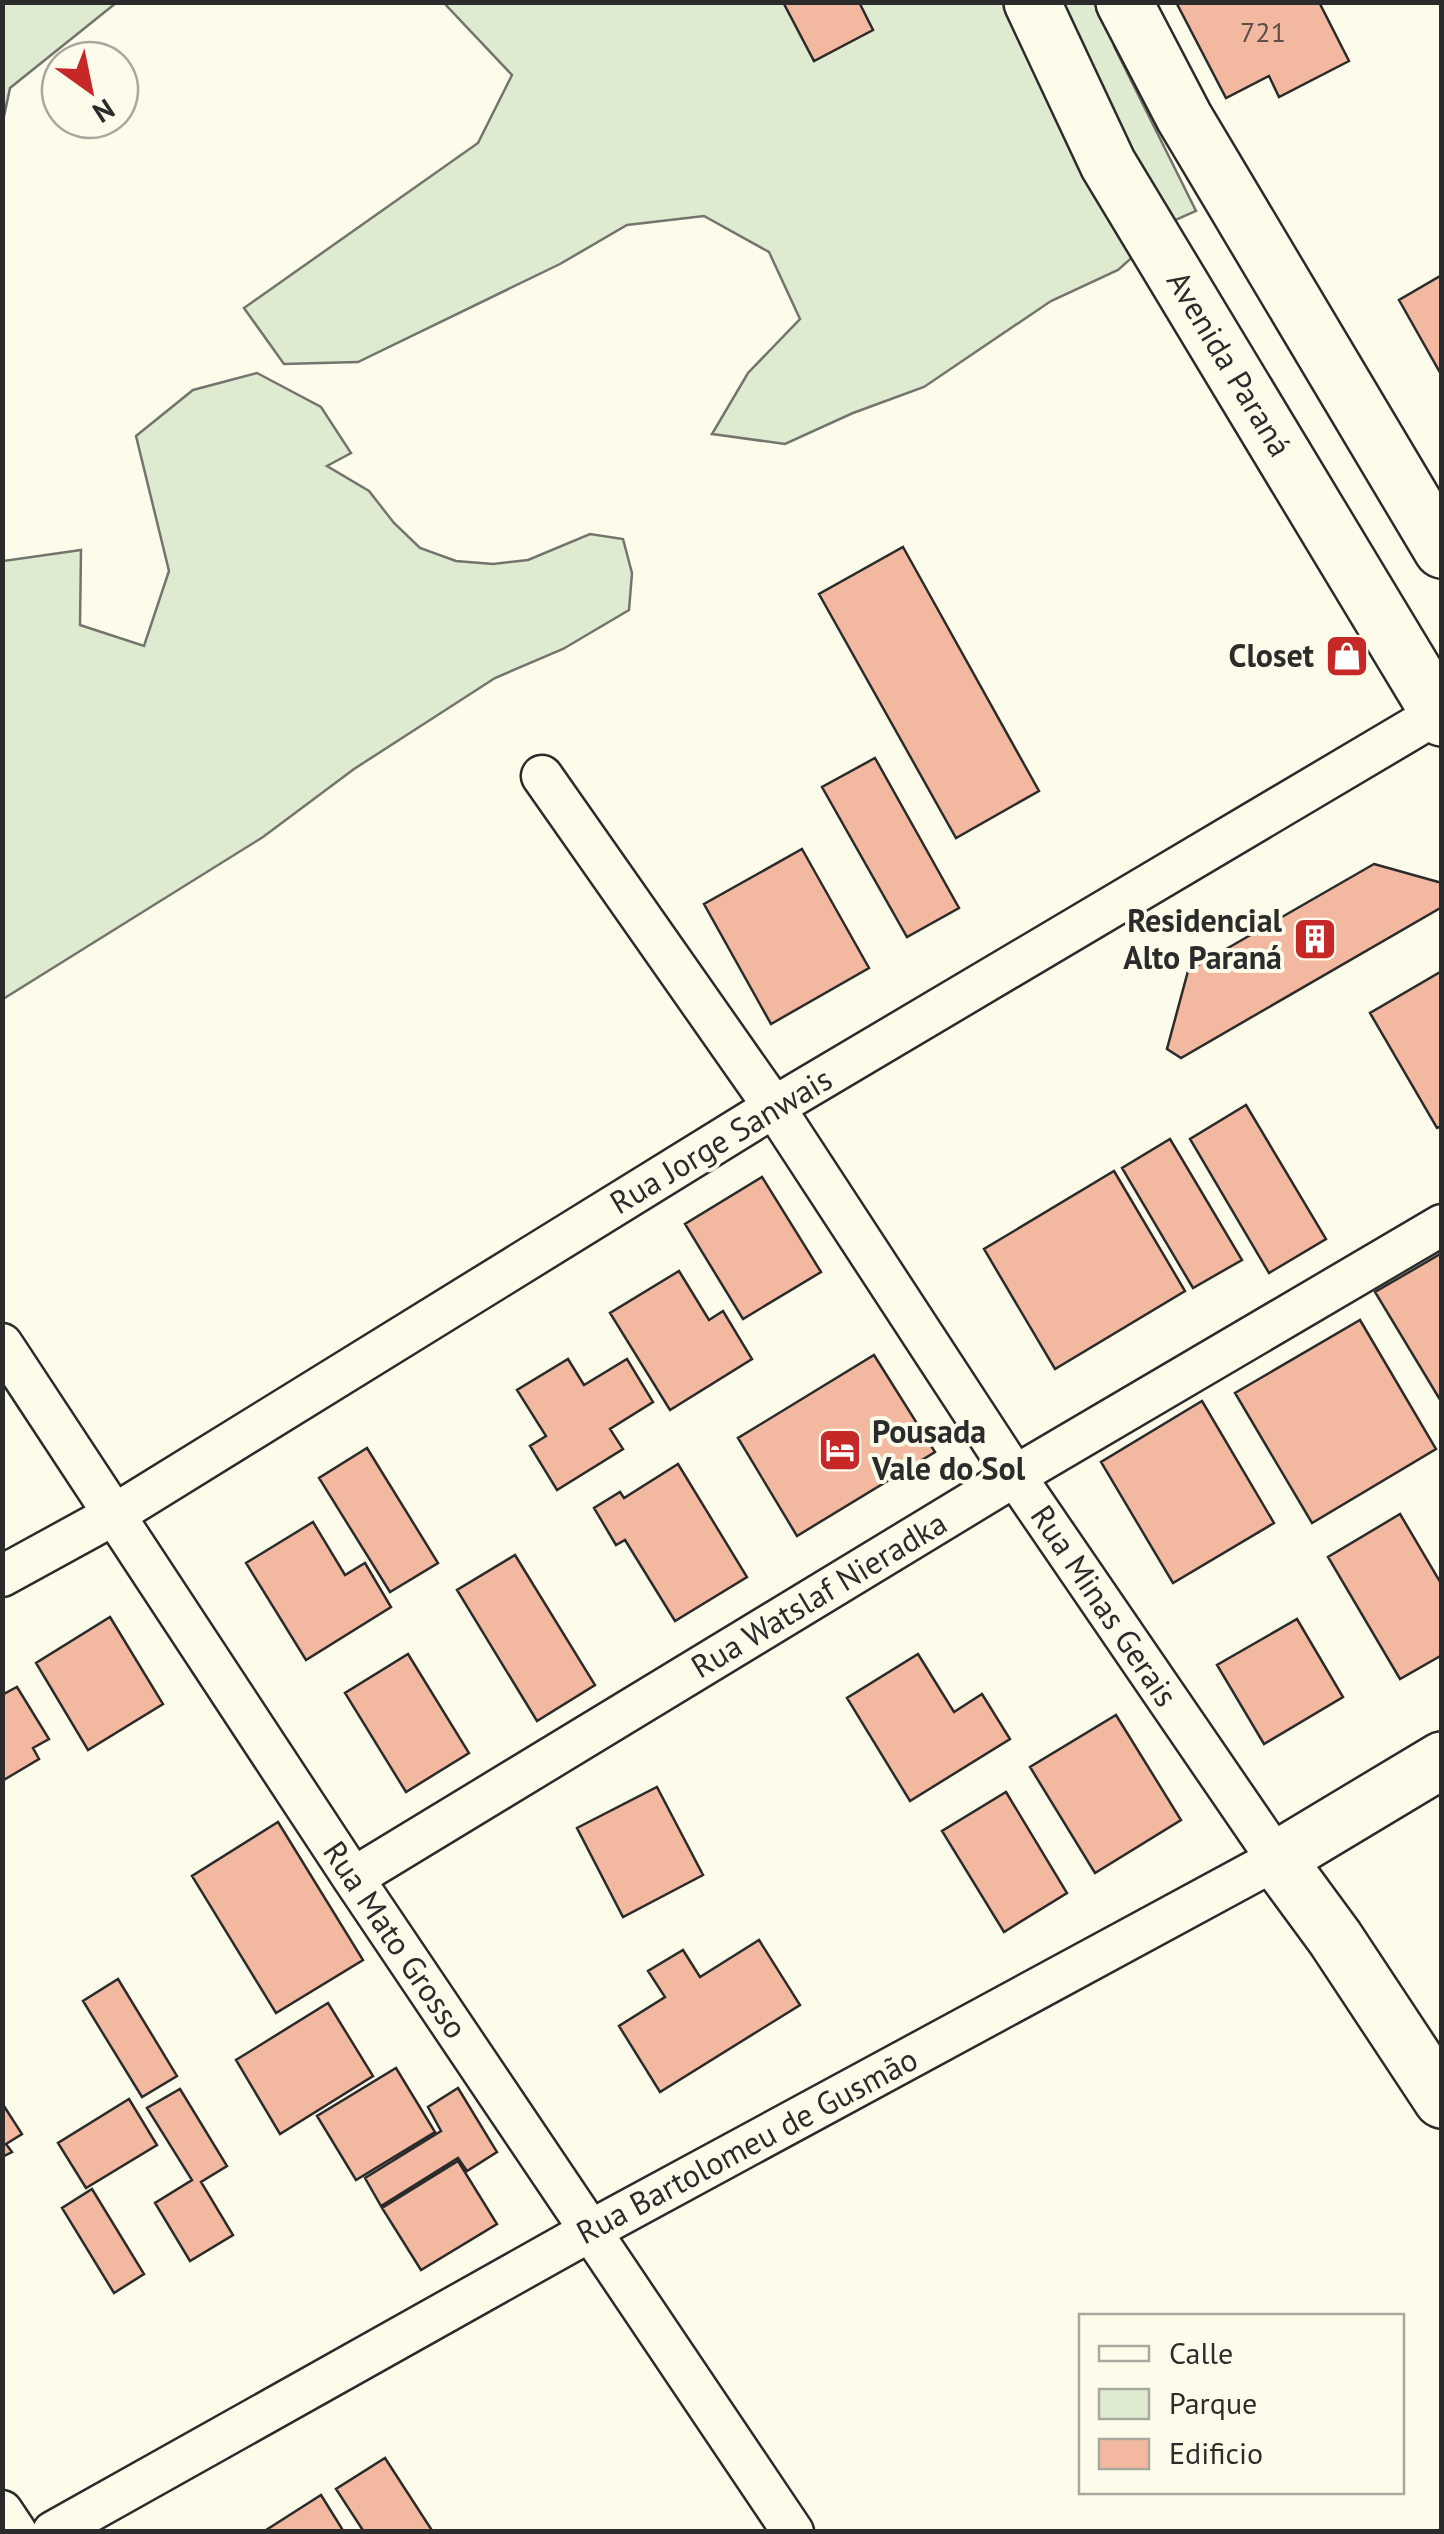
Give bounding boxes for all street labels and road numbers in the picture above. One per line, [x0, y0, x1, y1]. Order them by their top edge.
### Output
street label: Avenida Paraná [1158, 263, 1302, 464]
street label: Rua Jorge Sanwais [602, 1057, 839, 1223]
street label: Rua Minas Gerais [1022, 1497, 1188, 1714]
street label: Rua Watslaf Nieradka [683, 1501, 954, 1687]
street label: Rua Mato Grosso [314, 1833, 477, 2046]
street label: Rua Bartolomeu de Gusmão [569, 2037, 924, 2253]

